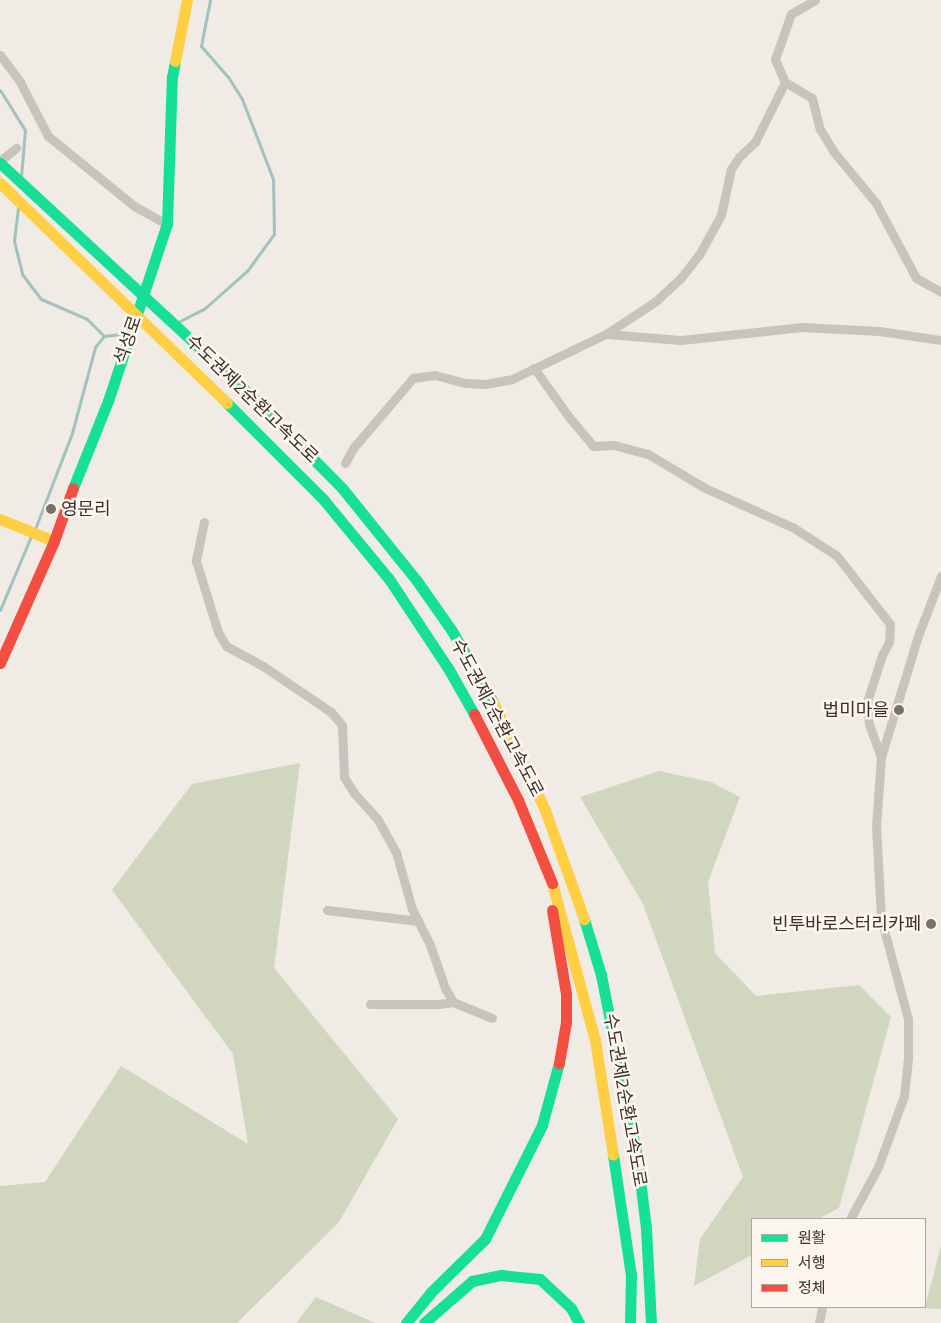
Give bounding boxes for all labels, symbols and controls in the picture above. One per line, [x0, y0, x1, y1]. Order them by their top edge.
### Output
street label: 석성로 [110, 313, 146, 367]
street label: 수도권제2순환고속도로 [181, 330, 323, 468]
place label: 영문리 [61, 498, 111, 520]
marker: 영문리 [45, 503, 57, 515]
street label: 수도권제2순환고속도로 [446, 635, 548, 801]
place label: 법미마을 [823, 699, 889, 721]
marker: 법미마을 [893, 704, 905, 716]
place label: 빈투바로스터리카페 [772, 913, 921, 935]
marker: 빈투바로스터리카페 [925, 918, 937, 930]
street label: 수도권제2순환고속도로 [599, 1012, 651, 1188]
legend [751, 1218, 926, 1308]
text: 원활 [798, 1226, 826, 1249]
text: 서행 [798, 1251, 826, 1274]
text: 정체 [798, 1276, 826, 1299]

